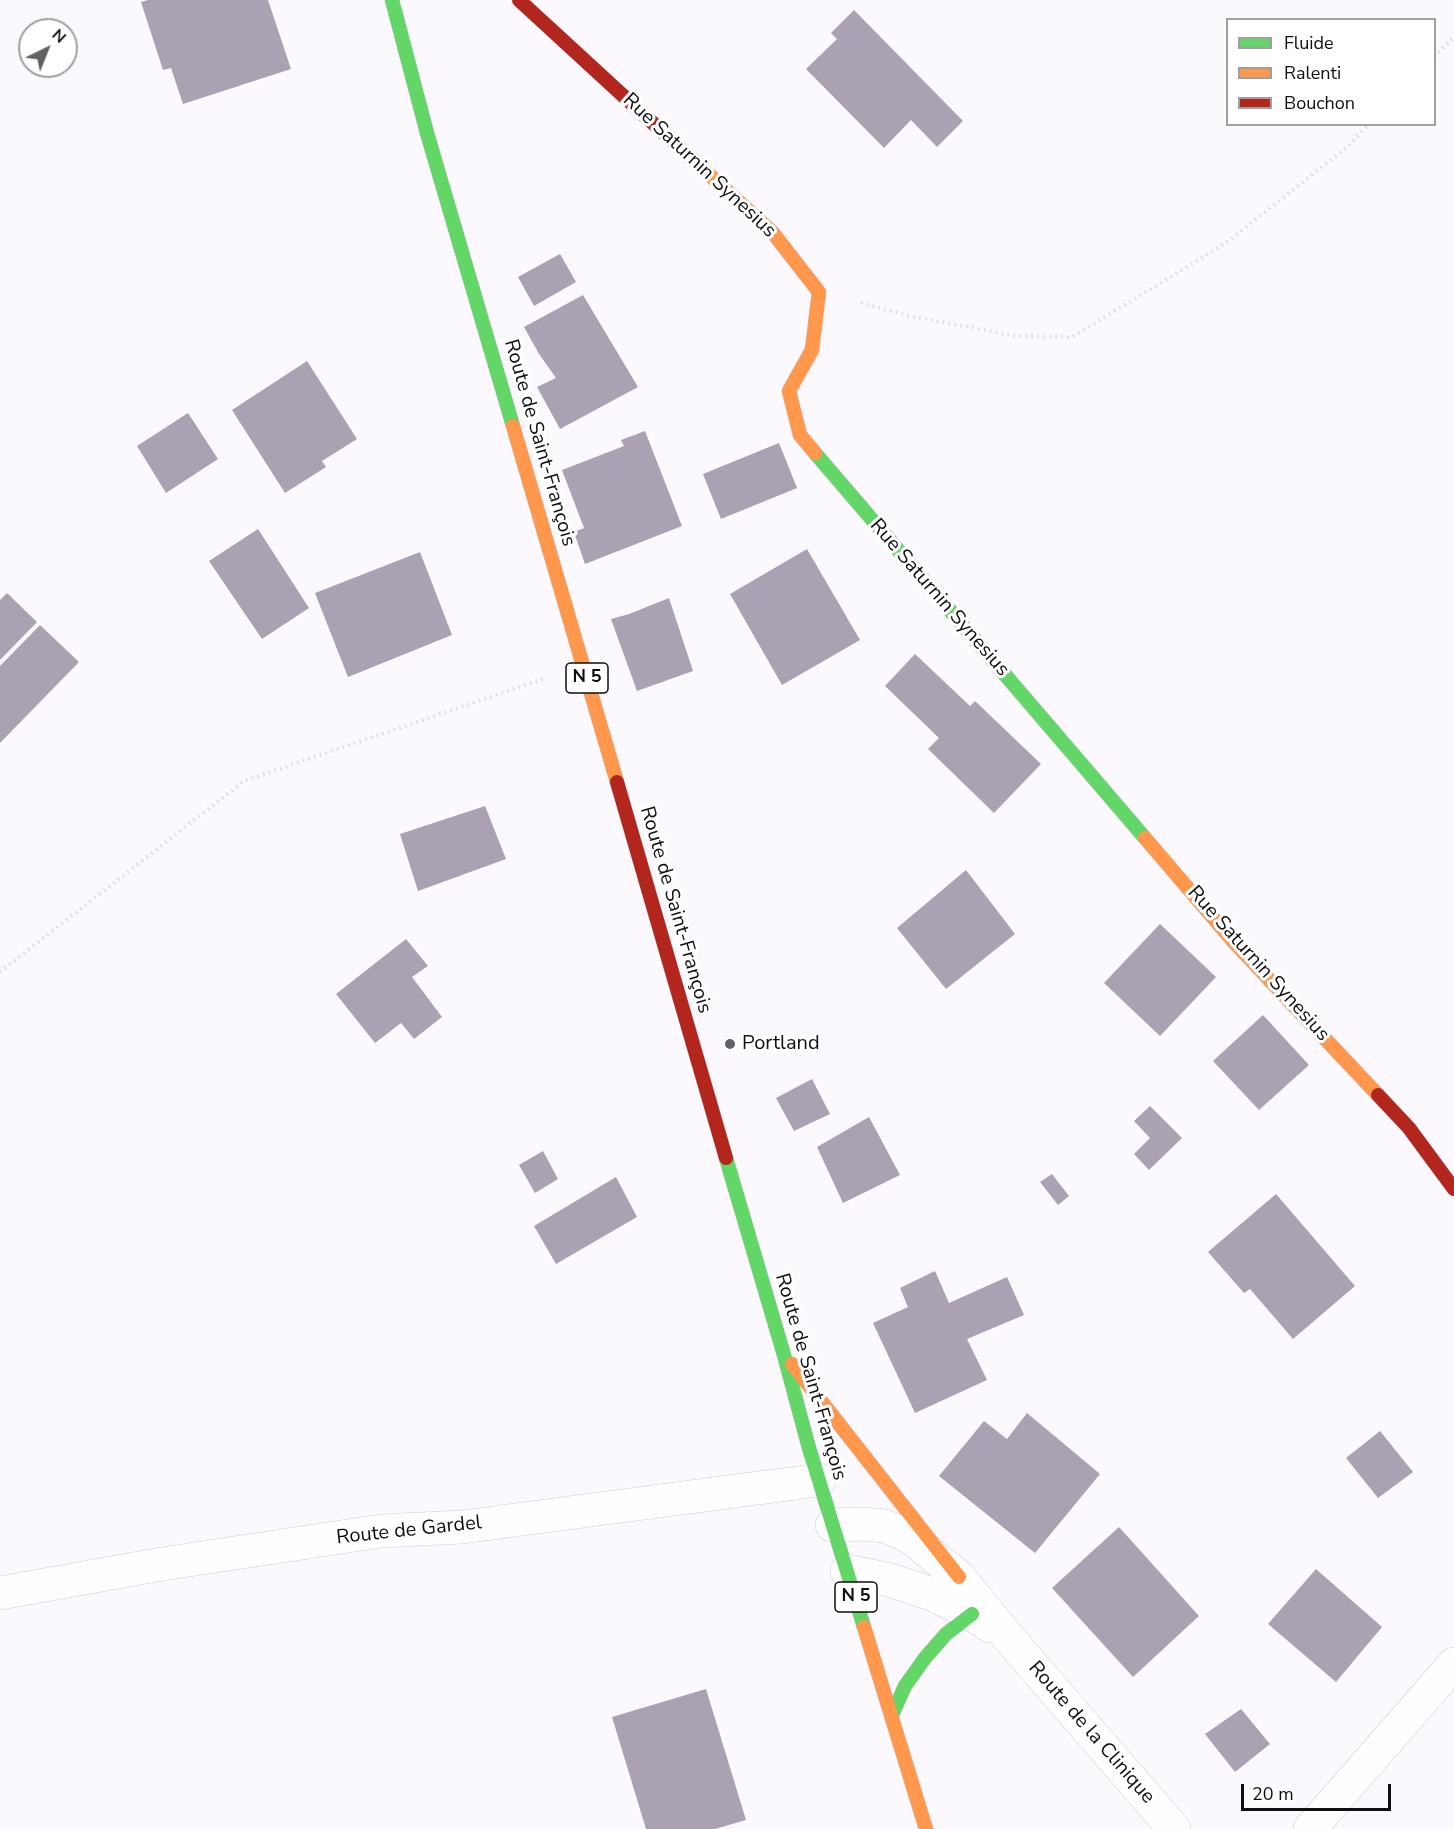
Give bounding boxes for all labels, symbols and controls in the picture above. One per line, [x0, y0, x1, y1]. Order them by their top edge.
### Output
north arrow [18, 18, 78, 78]
legend [1226, 18, 1436, 126]
text: N [47, 24, 71, 48]
text: Fluide [1284, 31, 1334, 55]
text: Ralenti [1284, 61, 1341, 85]
street label: Rue Saturnin Synesius [617, 89, 781, 243]
text: Bouchon [1284, 91, 1355, 115]
street label: Route de Saint-François [498, 337, 580, 549]
street label: Rue Saturnin Synesius [864, 514, 1014, 682]
road number: N 5 [566, 663, 608, 693]
street label: Route de Saint-François [634, 804, 716, 1016]
street label: Rue Saturnin Synesius [1182, 881, 1334, 1047]
place label: Portland [742, 1032, 820, 1056]
marker: Portland [723, 1037, 737, 1051]
street label: Route de Saint-François [769, 1271, 851, 1483]
street label: Route de Gardel [335, 1511, 483, 1551]
road number: N 5 [835, 1582, 877, 1612]
street label: Route de la Clinique [1023, 1657, 1159, 1809]
scale bar [1244, 1772, 1394, 1810]
text: 20 m [1252, 1782, 1294, 1806]

